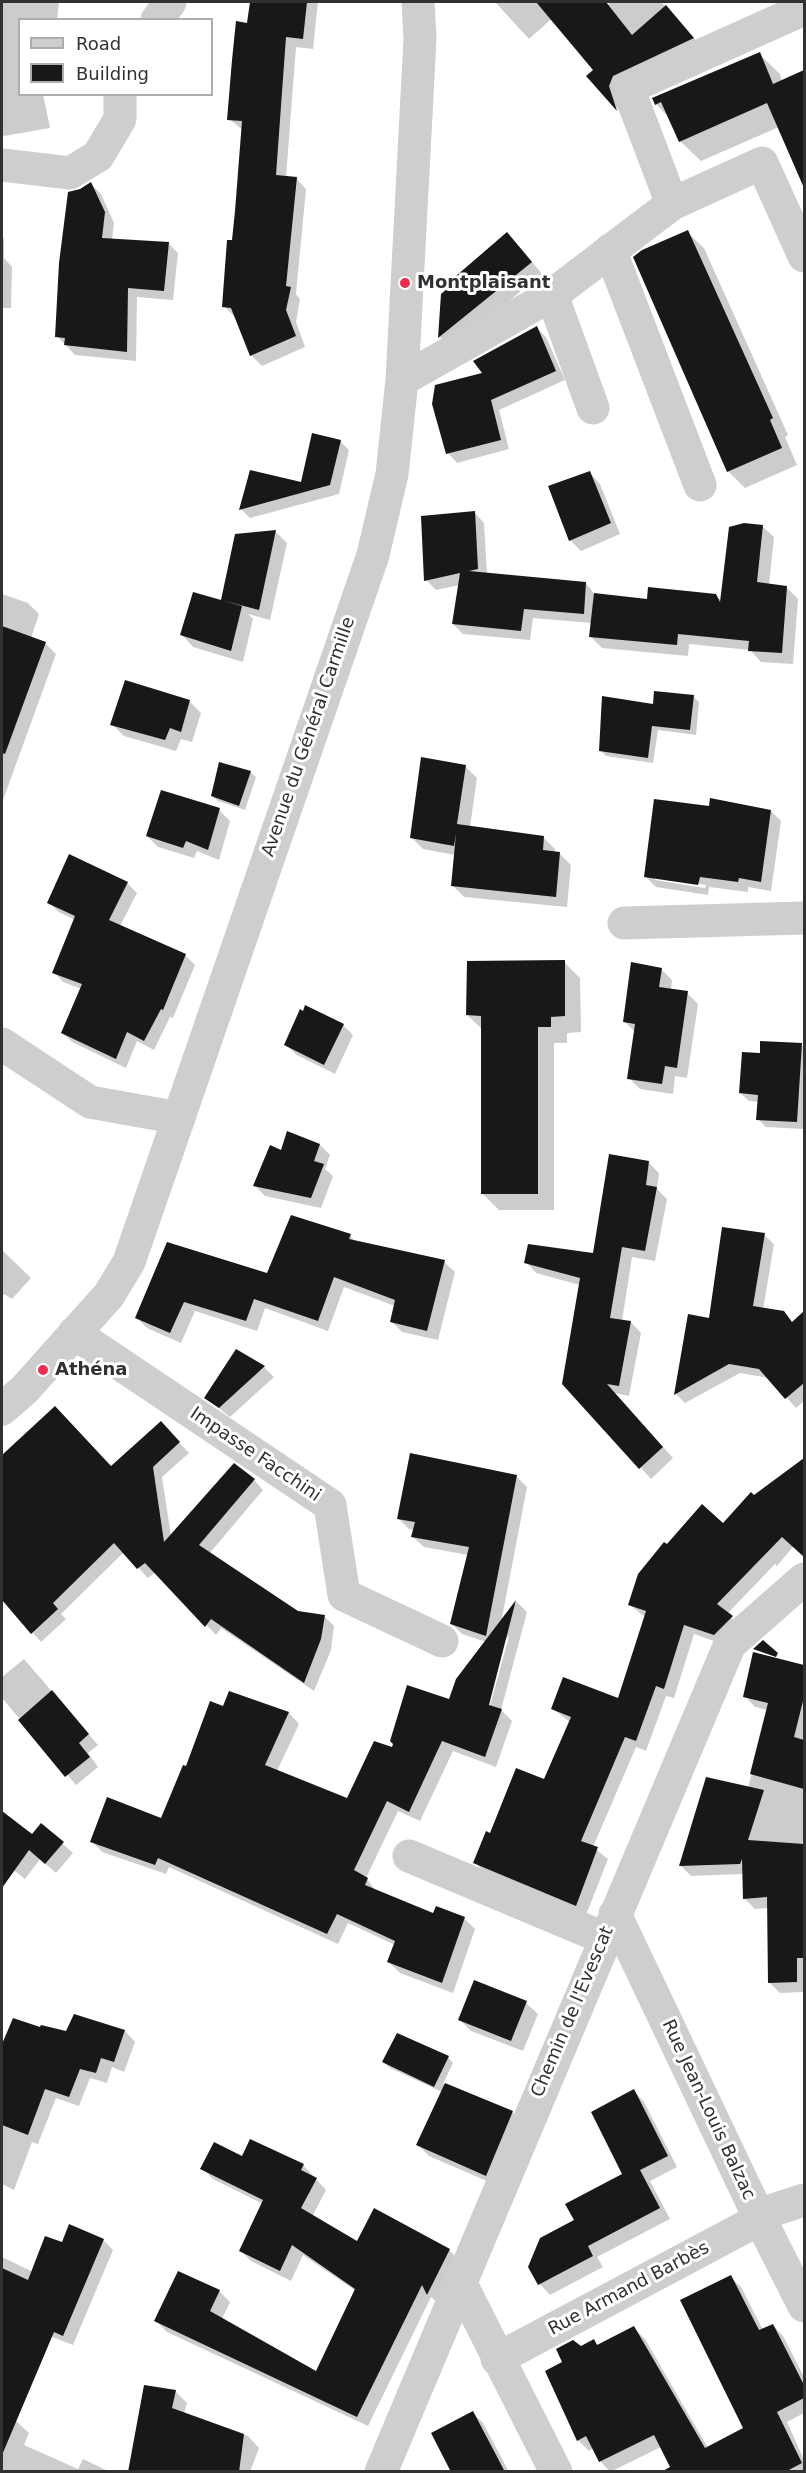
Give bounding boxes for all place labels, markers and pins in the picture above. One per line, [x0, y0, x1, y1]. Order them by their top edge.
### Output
place label: Montplaisant [417, 272, 550, 294]
marker: Montplaisant [398, 276, 412, 290]
place label: Athéna [55, 1359, 128, 1381]
marker: Athéna [36, 1363, 50, 1377]

